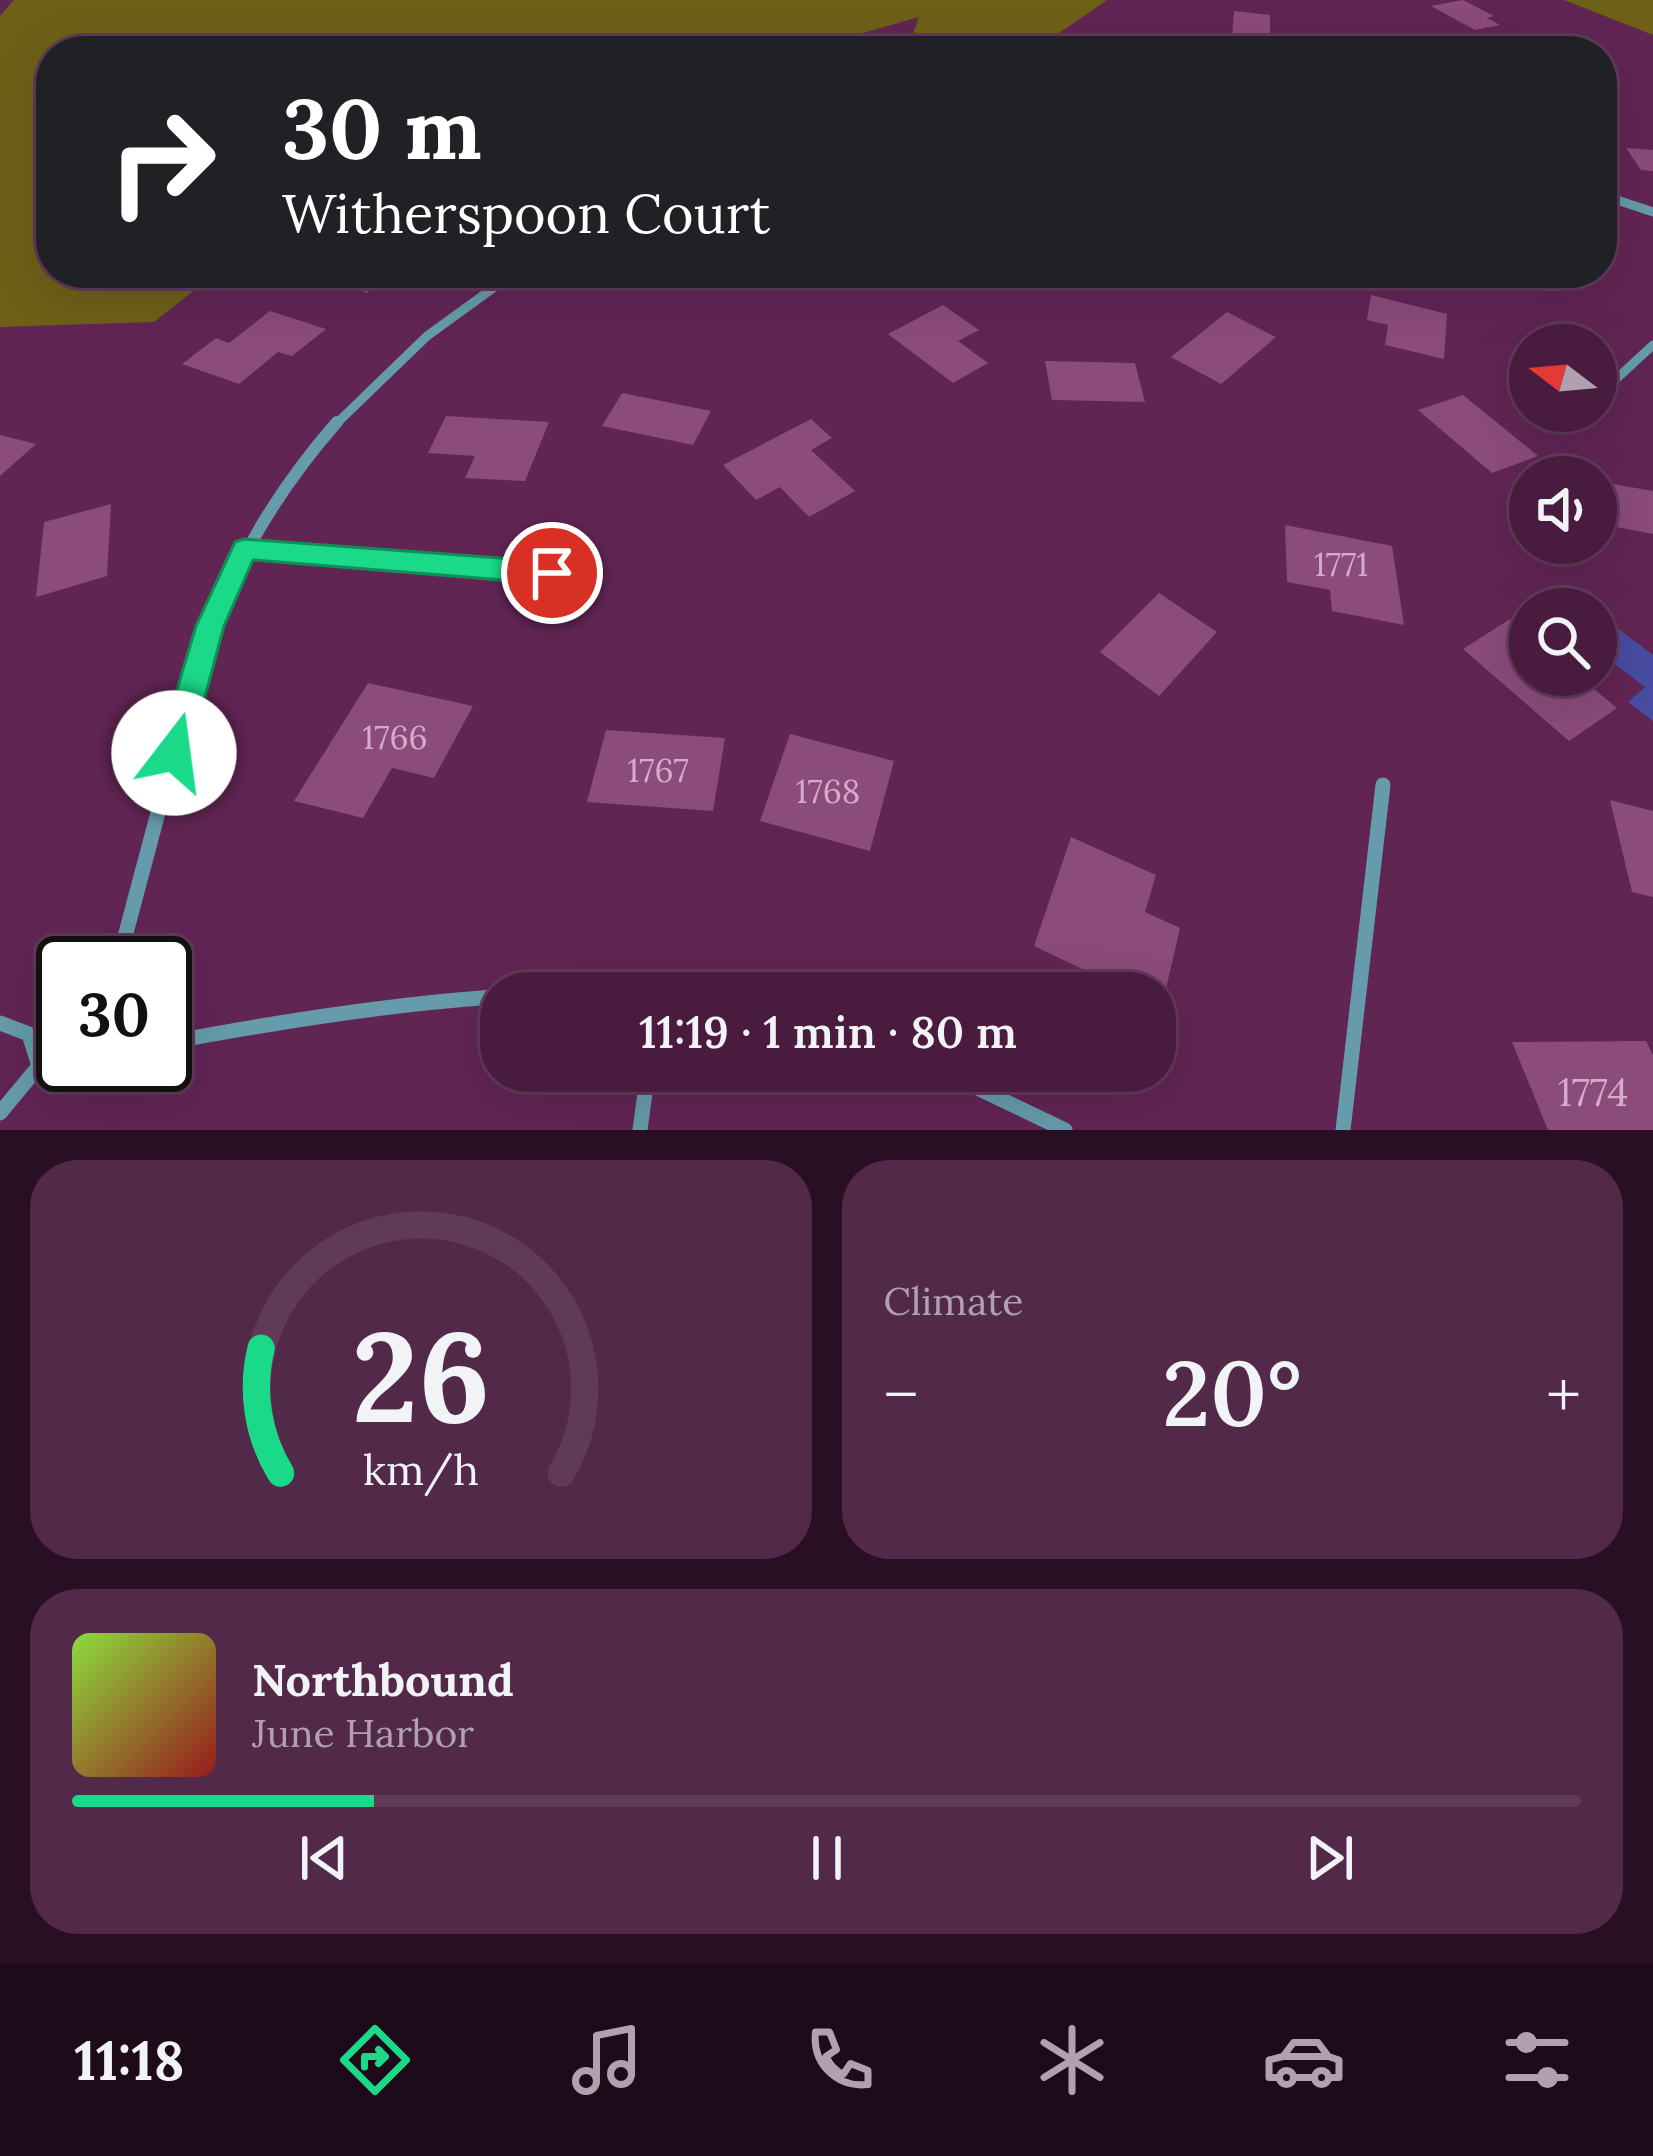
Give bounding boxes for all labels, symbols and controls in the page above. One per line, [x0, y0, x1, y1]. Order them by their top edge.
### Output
text: 30 m [282, 74, 482, 182]
icon: right [84, 84, 240, 240]
text: Witherspoon Court [282, 179, 770, 248]
north arrow [1509, 324, 1617, 432]
map controls [1509, 324, 1617, 696]
button: sound [1509, 456, 1617, 564]
pin [501, 522, 603, 624]
icon: arrive [519, 540, 585, 606]
house number: 1771 [1314, 543, 1368, 585]
button: search [1509, 588, 1617, 696]
position arrow [111, 690, 237, 816]
house number: 1766 [362, 716, 428, 758]
house number: 1767 [627, 749, 689, 791]
house number: 1768 [796, 770, 860, 812]
speed limit sign: 30 [36, 936, 192, 1092]
text: 11:19 · 1 min · 80 m [639, 1003, 1017, 1060]
house number: 1774 [1558, 1067, 1628, 1117]
text: Climate [884, 1276, 1023, 1326]
text: 26 [352, 1296, 490, 1456]
text: 20° [1162, 1335, 1302, 1451]
text: − [884, 1352, 918, 1436]
text: + [1546, 1352, 1581, 1436]
text: km/h [363, 1441, 479, 1496]
text: Northbound [252, 1651, 514, 1708]
text: June Harbor [252, 1708, 474, 1758]
icon: previous [291, 1825, 357, 1891]
icon: pause [794, 1825, 860, 1891]
icon: next [1297, 1825, 1363, 1891]
icon: directions [333, 2018, 417, 2102]
icon: music [565, 2018, 649, 2102]
icon: phone [798, 2018, 882, 2102]
icon: climate [1030, 2018, 1114, 2102]
icon: car [1262, 2018, 1346, 2102]
icon: filters [1495, 2018, 1579, 2102]
text: 11:18 [74, 2026, 184, 2095]

